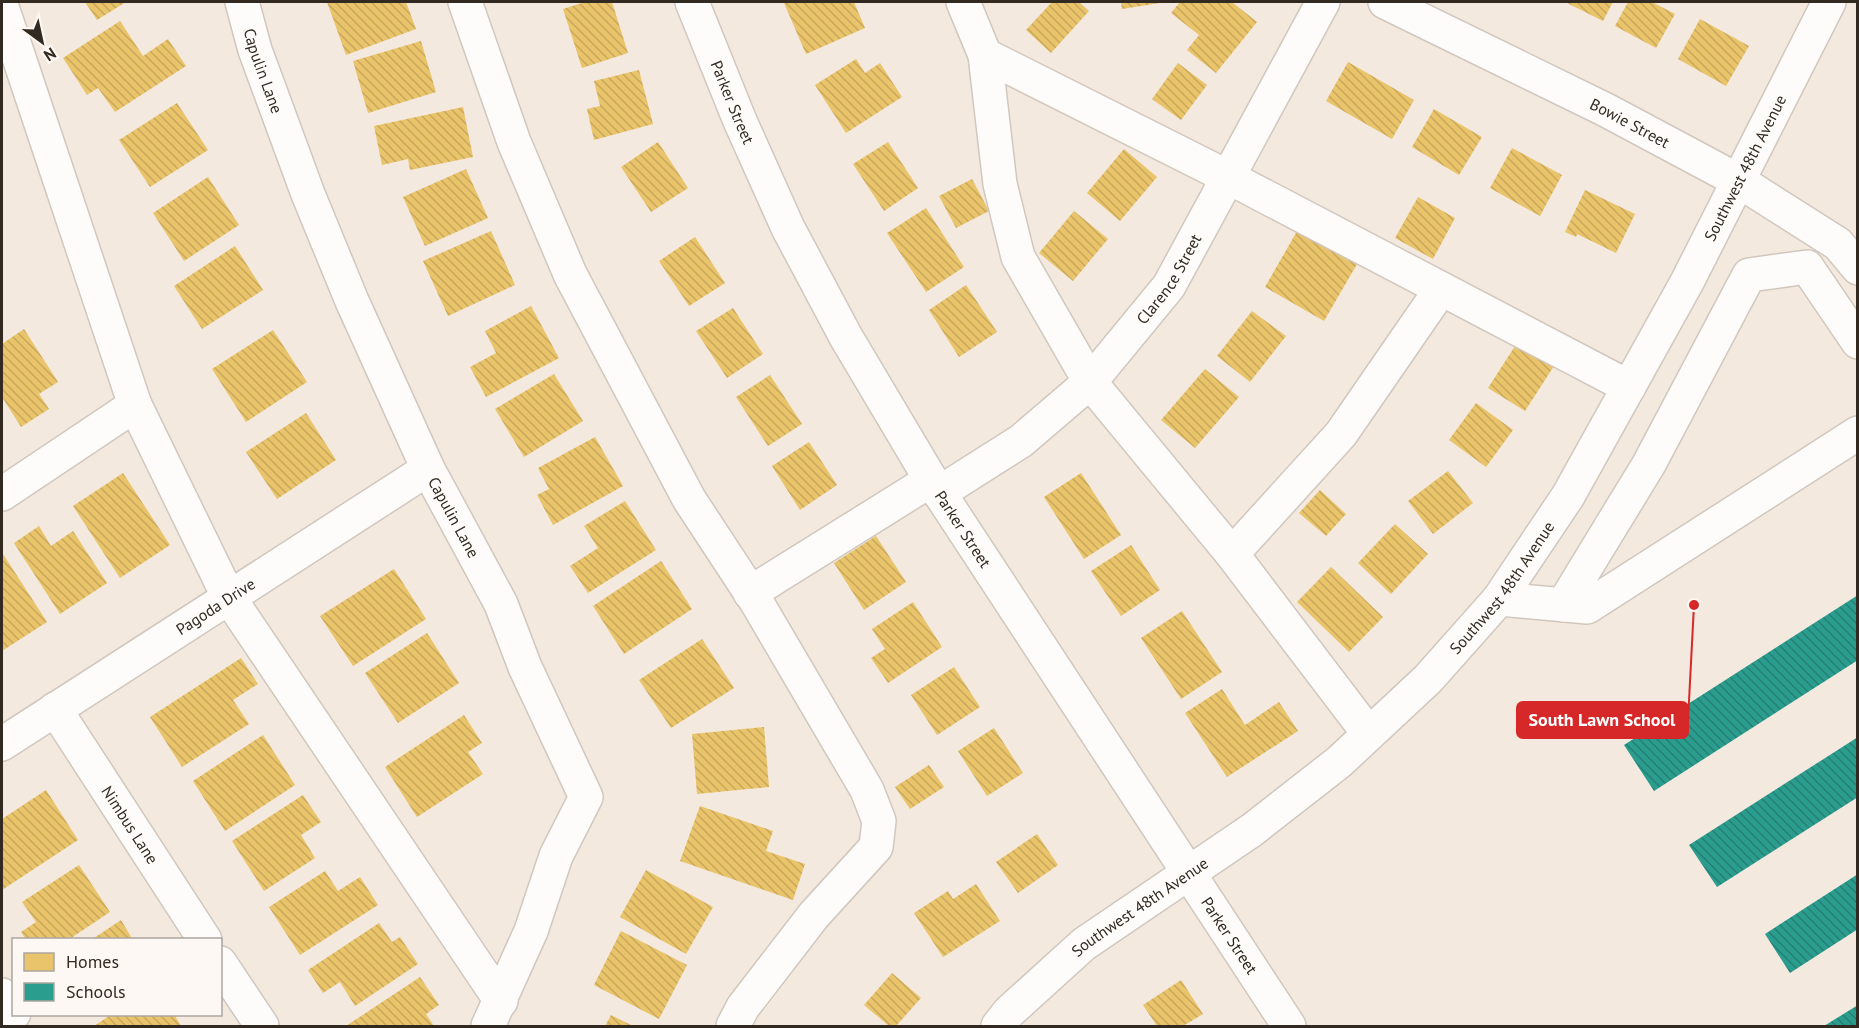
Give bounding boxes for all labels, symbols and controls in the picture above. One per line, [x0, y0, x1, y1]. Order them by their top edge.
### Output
north arrow [12, 12, 72, 72]
street label: Capulin Lane [240, 26, 287, 116]
text: N [40, 43, 60, 66]
street label: Parker Street [707, 58, 759, 147]
street label: Southwest 48th Avenue [1699, 91, 1790, 244]
street label: Bowie Street [1587, 94, 1673, 152]
street label: Clarence Street [1132, 230, 1206, 328]
street label: Capulin Lane [424, 473, 484, 561]
street label: Parker Street [931, 487, 996, 572]
street label: Southwest 48th Avenue [1445, 517, 1558, 658]
street label: Pagoda Drive [172, 573, 259, 639]
callout: South Lawn School [1517, 702, 1688, 738]
text: South Lawn School [1529, 708, 1676, 731]
street label: Nimbus Lane [97, 782, 163, 868]
street label: Southwest 48th Avenue [1067, 853, 1212, 961]
street label: Parker Street [1197, 893, 1262, 978]
legend [12, 938, 222, 1016]
text: Homes [66, 950, 119, 973]
text: Schools [66, 980, 126, 1003]

